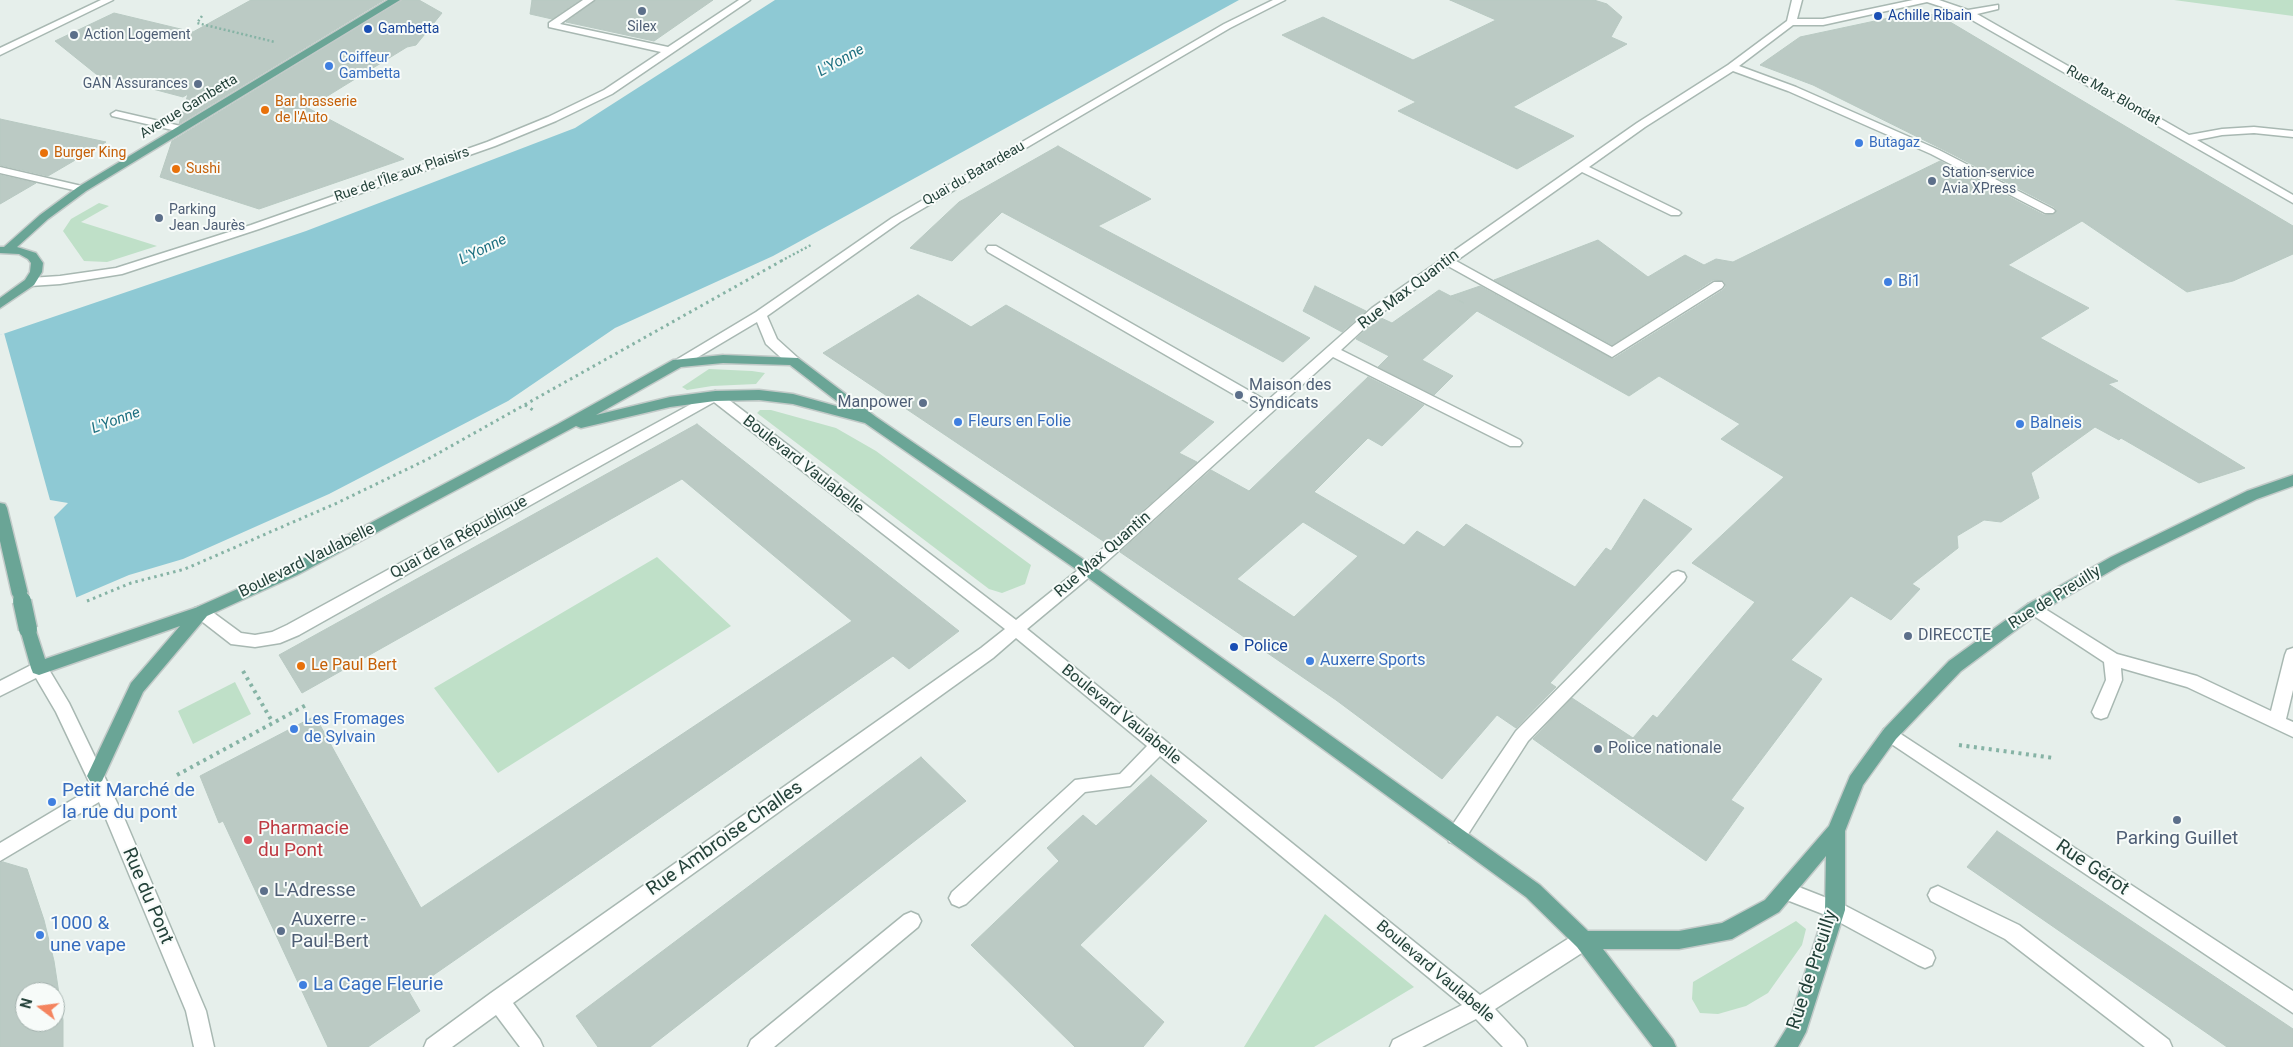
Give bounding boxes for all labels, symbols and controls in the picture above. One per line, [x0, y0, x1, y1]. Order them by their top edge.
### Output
marker: Silex [636, 5, 648, 17]
place label: Achille Ribain [1888, 8, 1972, 24]
marker: Achille Ribain [1872, 10, 1884, 22]
place label: Silex [627, 19, 657, 35]
place label: Gambetta [378, 21, 439, 37]
marker: Gambetta [362, 23, 374, 35]
place label: Action Logement [84, 27, 190, 43]
marker: Action Logement [68, 29, 80, 41]
water label: L'Yonne [814, 41, 868, 81]
place label: Coiffeur Gambetta [339, 50, 400, 82]
marker: Coiffeur Gambetta [323, 60, 335, 72]
street label: Rue Max Blondat [2063, 62, 2163, 130]
street label: Avenue Gambetta [137, 71, 241, 143]
place label: GAN Assurances [83, 76, 188, 92]
marker: GAN Assurances [192, 78, 204, 90]
place label: Bar brasserie de l'Auto [275, 94, 357, 126]
marker: Bar brasserie de l'Auto [259, 104, 271, 116]
place label: Butagaz [1869, 135, 1920, 151]
marker: Butagaz [1853, 137, 1865, 149]
street label: Quai du Batardeau [920, 138, 1028, 210]
street label: Rue de l'Île aux Plaisirs [332, 144, 472, 206]
place label: Burger King [54, 145, 126, 161]
marker: Burger King [38, 147, 50, 159]
place label: Sushi [186, 161, 220, 177]
marker: Sushi [170, 163, 182, 175]
place label: Station-service Avia XPress [1942, 165, 2035, 198]
marker: Station-service Avia XPress [1926, 175, 1938, 187]
place label: Parking Jean Jaurès [169, 202, 245, 234]
marker: Parking Jean Jaurès [153, 212, 165, 224]
water label: L'Yonne [456, 231, 510, 269]
street label: Rue Max Quantin [1355, 246, 1463, 334]
place label: Bi1 [1898, 272, 1921, 292]
marker: Bi1 [1882, 276, 1894, 288]
place label: Maison des Syndicats [1249, 376, 1332, 414]
marker: Maison des Syndicats [1233, 389, 1245, 401]
place label: Manpower [837, 393, 913, 413]
marker: Manpower [917, 397, 929, 409]
water label: L'Yonne [89, 404, 143, 438]
street label: Boulevard Vaulabelle [739, 412, 867, 518]
place label: Fleurs en Folie [968, 412, 1071, 432]
place label: Balneis [2030, 414, 2082, 434]
marker: Fleurs en Folie [952, 416, 964, 428]
marker: Balneis [2014, 418, 2026, 430]
street label: Quai de la République [387, 492, 531, 584]
street label: Rue Max Quantin [1051, 508, 1155, 602]
street label: Boulevard Vaulabelle [236, 520, 378, 602]
street label: Rue de Preuilly [2006, 562, 2104, 634]
place label: DIRECCTE [1918, 626, 1991, 646]
marker: DIRECCTE [1902, 630, 1914, 642]
place label: Police [1244, 637, 1288, 657]
marker: Police [1228, 641, 1240, 653]
place label: Auxerre Sports [1320, 651, 1426, 671]
marker: Auxerre Sports [1304, 655, 1316, 667]
place label: Le Paul Bert [311, 656, 397, 676]
marker: Le Paul Bert [295, 660, 307, 672]
street label: Boulevard Vaulabelle [1057, 661, 1185, 769]
place label: Les Fromages de Sylvain [304, 710, 405, 748]
marker: Les Fromages de Sylvain [288, 723, 300, 735]
place label: Police nationale [1608, 739, 1721, 759]
marker: Police nationale [1592, 743, 1604, 755]
street label: Rue Ambroise Challes [643, 777, 807, 901]
place label: Petit Marché de la rue du pont [62, 780, 195, 824]
marker: Petit Marché de la rue du pont [46, 796, 58, 808]
marker: Parking Guillet [2171, 814, 2183, 826]
place label: Pharmacie du Pont [258, 818, 349, 862]
place label: Parking Guillet [2116, 828, 2238, 850]
marker: Pharmacie du Pont [242, 834, 254, 846]
street label: Rue Gérot [2051, 835, 2133, 901]
street label: Rue du Pont [117, 844, 177, 948]
place label: L'Adresse [274, 880, 356, 902]
marker: L'Adresse [258, 885, 270, 897]
street label: Rue de Preuilly [1783, 907, 1843, 1033]
place label: Auxerre - Paul-Bert [291, 909, 369, 953]
place label: 1000 & une vape [50, 913, 126, 957]
street label: Boulevard Vaulabelle [1372, 917, 1498, 1027]
marker: Auxerre - Paul-Bert [275, 925, 287, 937]
marker: 1000 & une vape [34, 929, 46, 941]
place label: La Cage Fleurie [313, 974, 443, 996]
marker: La Cage Fleurie [297, 979, 309, 991]
north arrow [15, 982, 65, 1032]
text: N [17, 997, 35, 1010]

